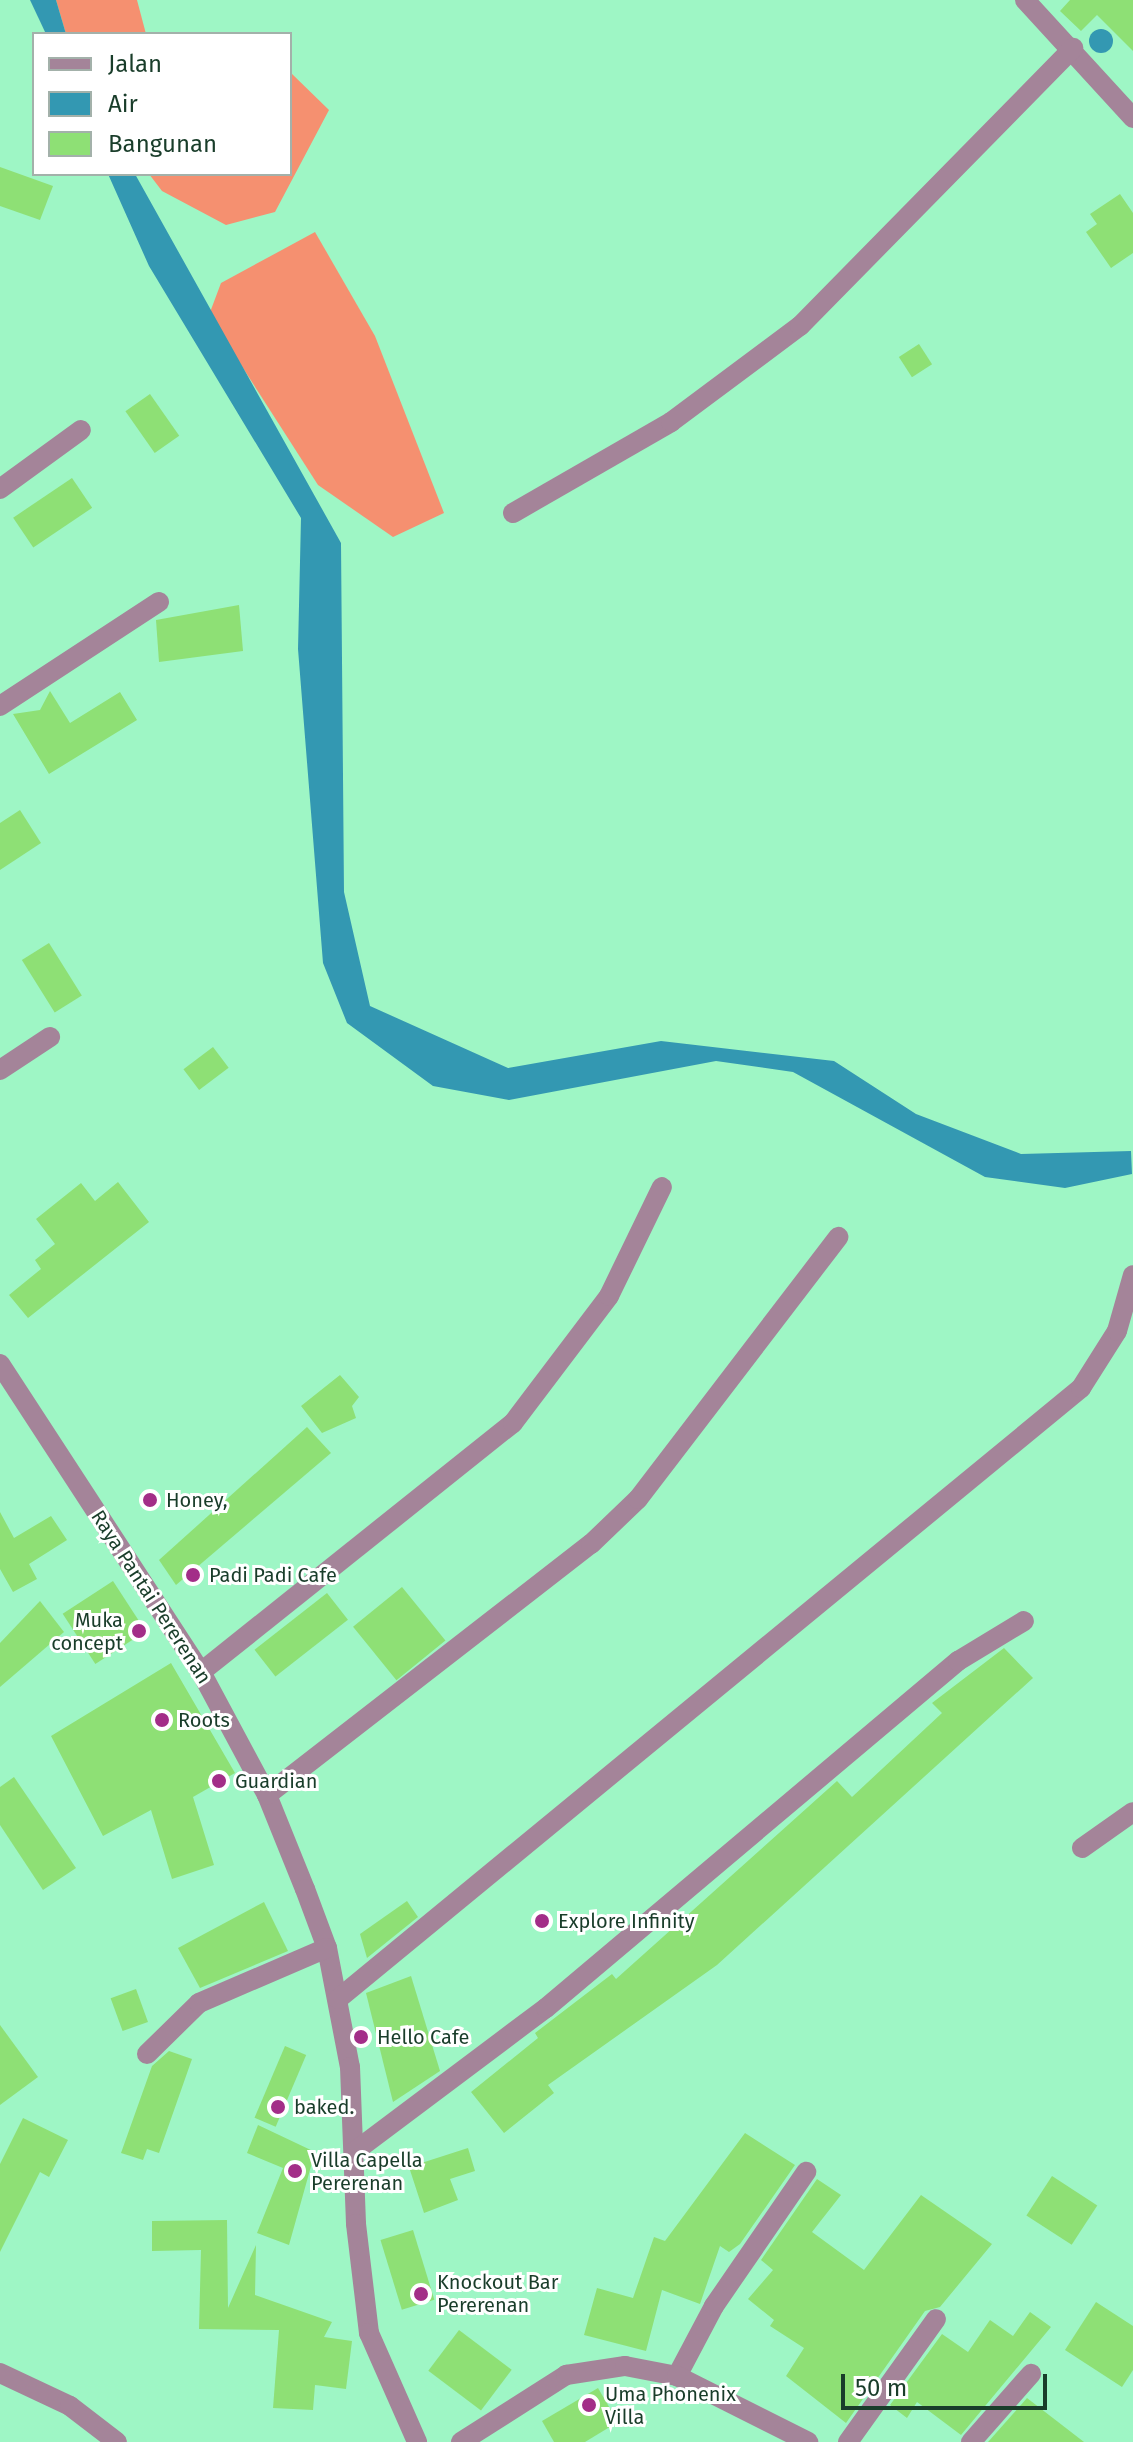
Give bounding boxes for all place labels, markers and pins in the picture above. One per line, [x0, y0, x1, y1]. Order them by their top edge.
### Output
place label: Honey, [166, 1488, 228, 1512]
marker: Honey, [141, 1491, 159, 1509]
place label: Padi Padi Cafe [209, 1563, 337, 1587]
marker: Padi Padi Cafe [184, 1566, 202, 1584]
place label: Muka concept [51, 1608, 123, 1655]
marker: Muka concept [130, 1622, 148, 1640]
place label: Roots [178, 1708, 230, 1732]
marker: Roots [153, 1711, 171, 1729]
place label: Guardian [235, 1769, 317, 1793]
marker: Guardian [210, 1772, 228, 1790]
place label: Explore Infinity [558, 1909, 694, 1933]
marker: Explore Infinity [533, 1912, 551, 1930]
place label: Hello Cafe [377, 2025, 469, 2049]
marker: Hello Cafe [352, 2028, 370, 2046]
place label: baked. [294, 2095, 354, 2119]
marker: baked. [269, 2098, 287, 2116]
place label: Villa Capella Pererenan [311, 2148, 423, 2195]
marker: Villa Capella Pererenan [286, 2162, 304, 2180]
place label: Knockout Bar Pererenan [437, 2270, 558, 2317]
marker: Knockout Bar Pererenan [412, 2285, 430, 2303]
place label: Uma Phonenix Villa [605, 2382, 736, 2429]
marker: Uma Phonenix Villa [580, 2396, 598, 2414]

